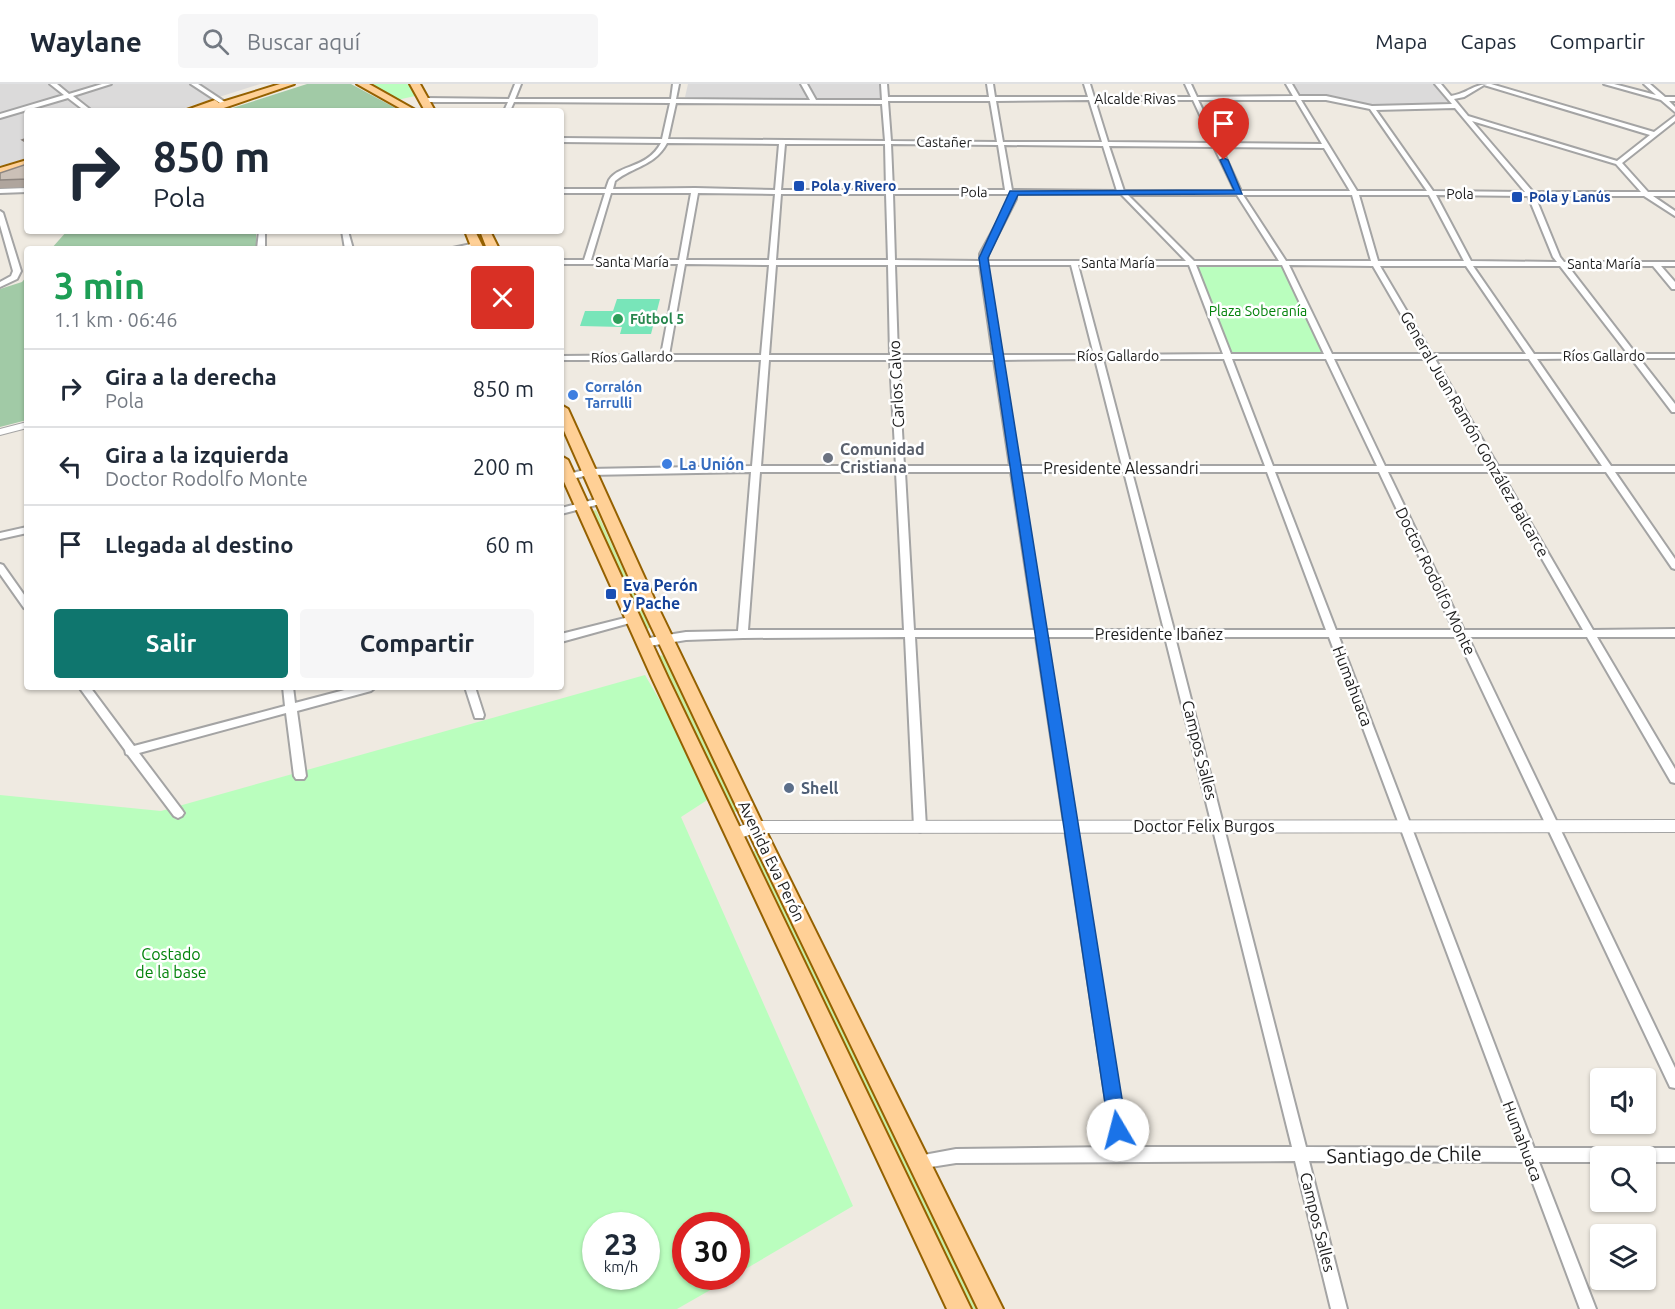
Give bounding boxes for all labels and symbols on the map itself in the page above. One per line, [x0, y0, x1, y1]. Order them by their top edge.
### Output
street label: Alcalde Rivas [1094, 91, 1176, 107]
pin [1198, 98, 1249, 160]
street label: Castañer [916, 134, 973, 150]
place label: Pola y Rivero [811, 178, 897, 194]
marker: Pola y Rivero [792, 179, 806, 193]
street label: Pola [960, 184, 988, 200]
street label: Pola [1446, 186, 1474, 202]
place label: Pola y Lanús [1529, 189, 1611, 205]
marker: Pola y Lanús [1510, 190, 1524, 204]
street label: Santa María [595, 254, 669, 270]
street label: Santa María [1081, 255, 1155, 271]
street label: Santa María [1567, 256, 1641, 272]
park label: Plaza Soberanía [1209, 303, 1307, 319]
street label: General Juan Ramón González Balcarce [1397, 308, 1553, 560]
place label: Fútbol 5 [630, 311, 684, 327]
marker: Fútbol 5 [611, 312, 625, 326]
street label: Carlos Calvo [885, 340, 907, 428]
street label: Ríos Gallardo [591, 348, 673, 366]
street label: Ríos Gallardo [1077, 348, 1159, 364]
street label: Ríos Gallardo [1563, 348, 1645, 364]
place label: Corralón Tarrulli [585, 379, 642, 411]
marker: Corralón Tarrulli [566, 388, 580, 402]
place label: Comunidad Cristiana [840, 440, 925, 476]
marker: Comunidad Cristiana [821, 451, 835, 465]
place label: La Unión [679, 455, 744, 473]
marker: La Unión [660, 457, 674, 471]
street label: Presidente Alessandri [1043, 459, 1199, 477]
street label: Doctor Rodolfo Monte [1392, 504, 1480, 658]
place label: Eva Perón y Pache [623, 576, 698, 612]
marker: Eva Perón y Pache [604, 587, 618, 601]
street label: Presidente Ibañez [1095, 625, 1223, 643]
street label: Humahuaca [1329, 643, 1377, 729]
street label: Campos Salles [1179, 698, 1221, 802]
place label: Shell [801, 779, 839, 797]
marker: Shell [782, 781, 796, 795]
street label: Avenida Eva Perón [735, 798, 809, 924]
street label: Doctor Felix Burgos [1133, 817, 1275, 835]
park label: Costado de la base [135, 945, 207, 981]
position arrow [1086, 1098, 1150, 1162]
street label: Humahuaca [1499, 1098, 1547, 1184]
street label: Santiago de Chile [1326, 1142, 1482, 1167]
street label: Campos Salles [1297, 1170, 1339, 1274]
speed limit sign: 30 [672, 1212, 750, 1290]

